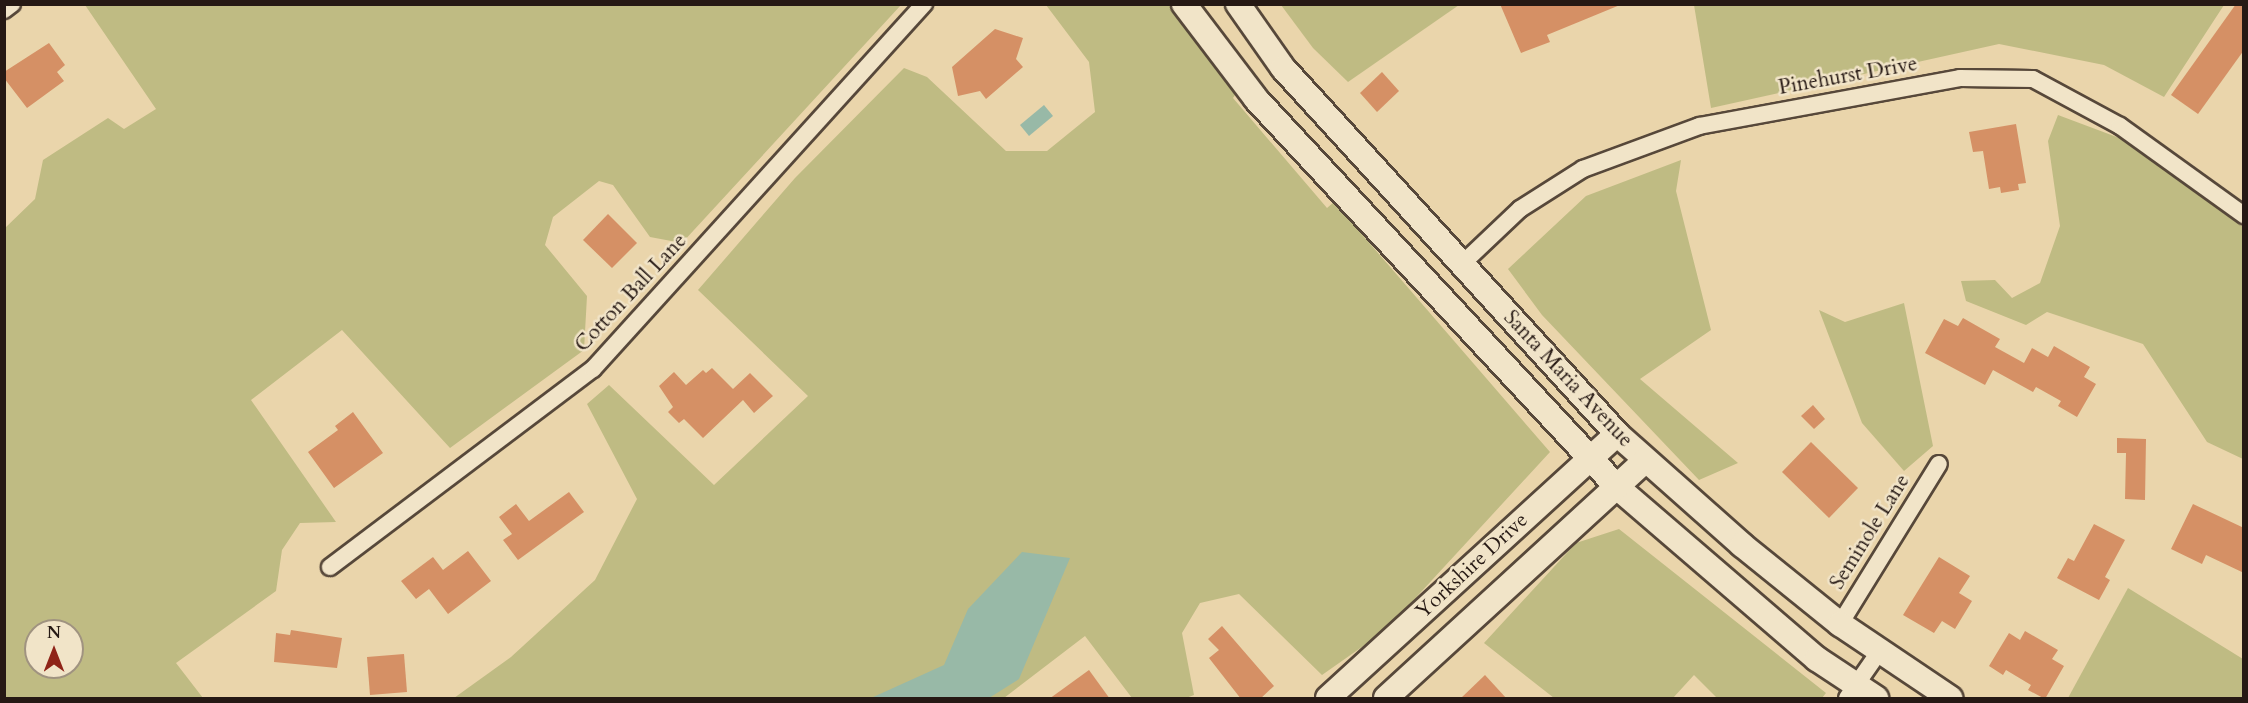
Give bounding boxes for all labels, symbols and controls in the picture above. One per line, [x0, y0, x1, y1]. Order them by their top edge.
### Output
street label: Pinehurst Drive [1777, 51, 1919, 101]
street label: Cotton Ball Lane [570, 229, 692, 357]
street label: Santa Maria Avenue [1498, 305, 1638, 453]
street label: Seminole Lane [1825, 470, 1915, 594]
street label: Yorkshire Drive [1411, 508, 1533, 624]
north arrow [24, 619, 84, 679]
text: N [47, 622, 61, 644]

